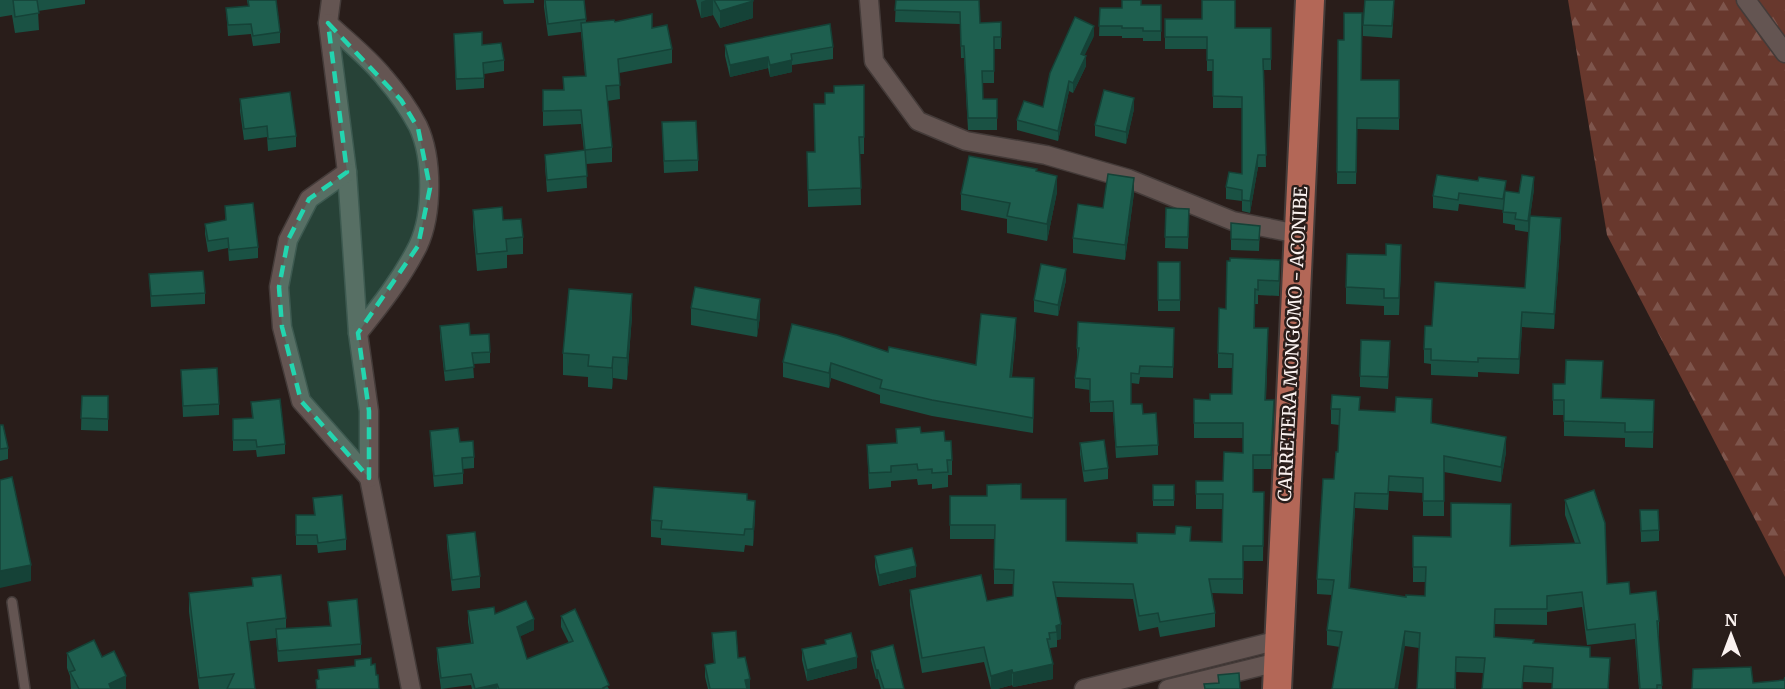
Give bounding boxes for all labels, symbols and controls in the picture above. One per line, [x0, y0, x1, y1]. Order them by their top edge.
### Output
street label: CARRETERA MONGOMO - ACONIBE [1273, 185, 1312, 502]
north arrow [1701, 605, 1761, 665]
text: N [1725, 610, 1738, 630]

